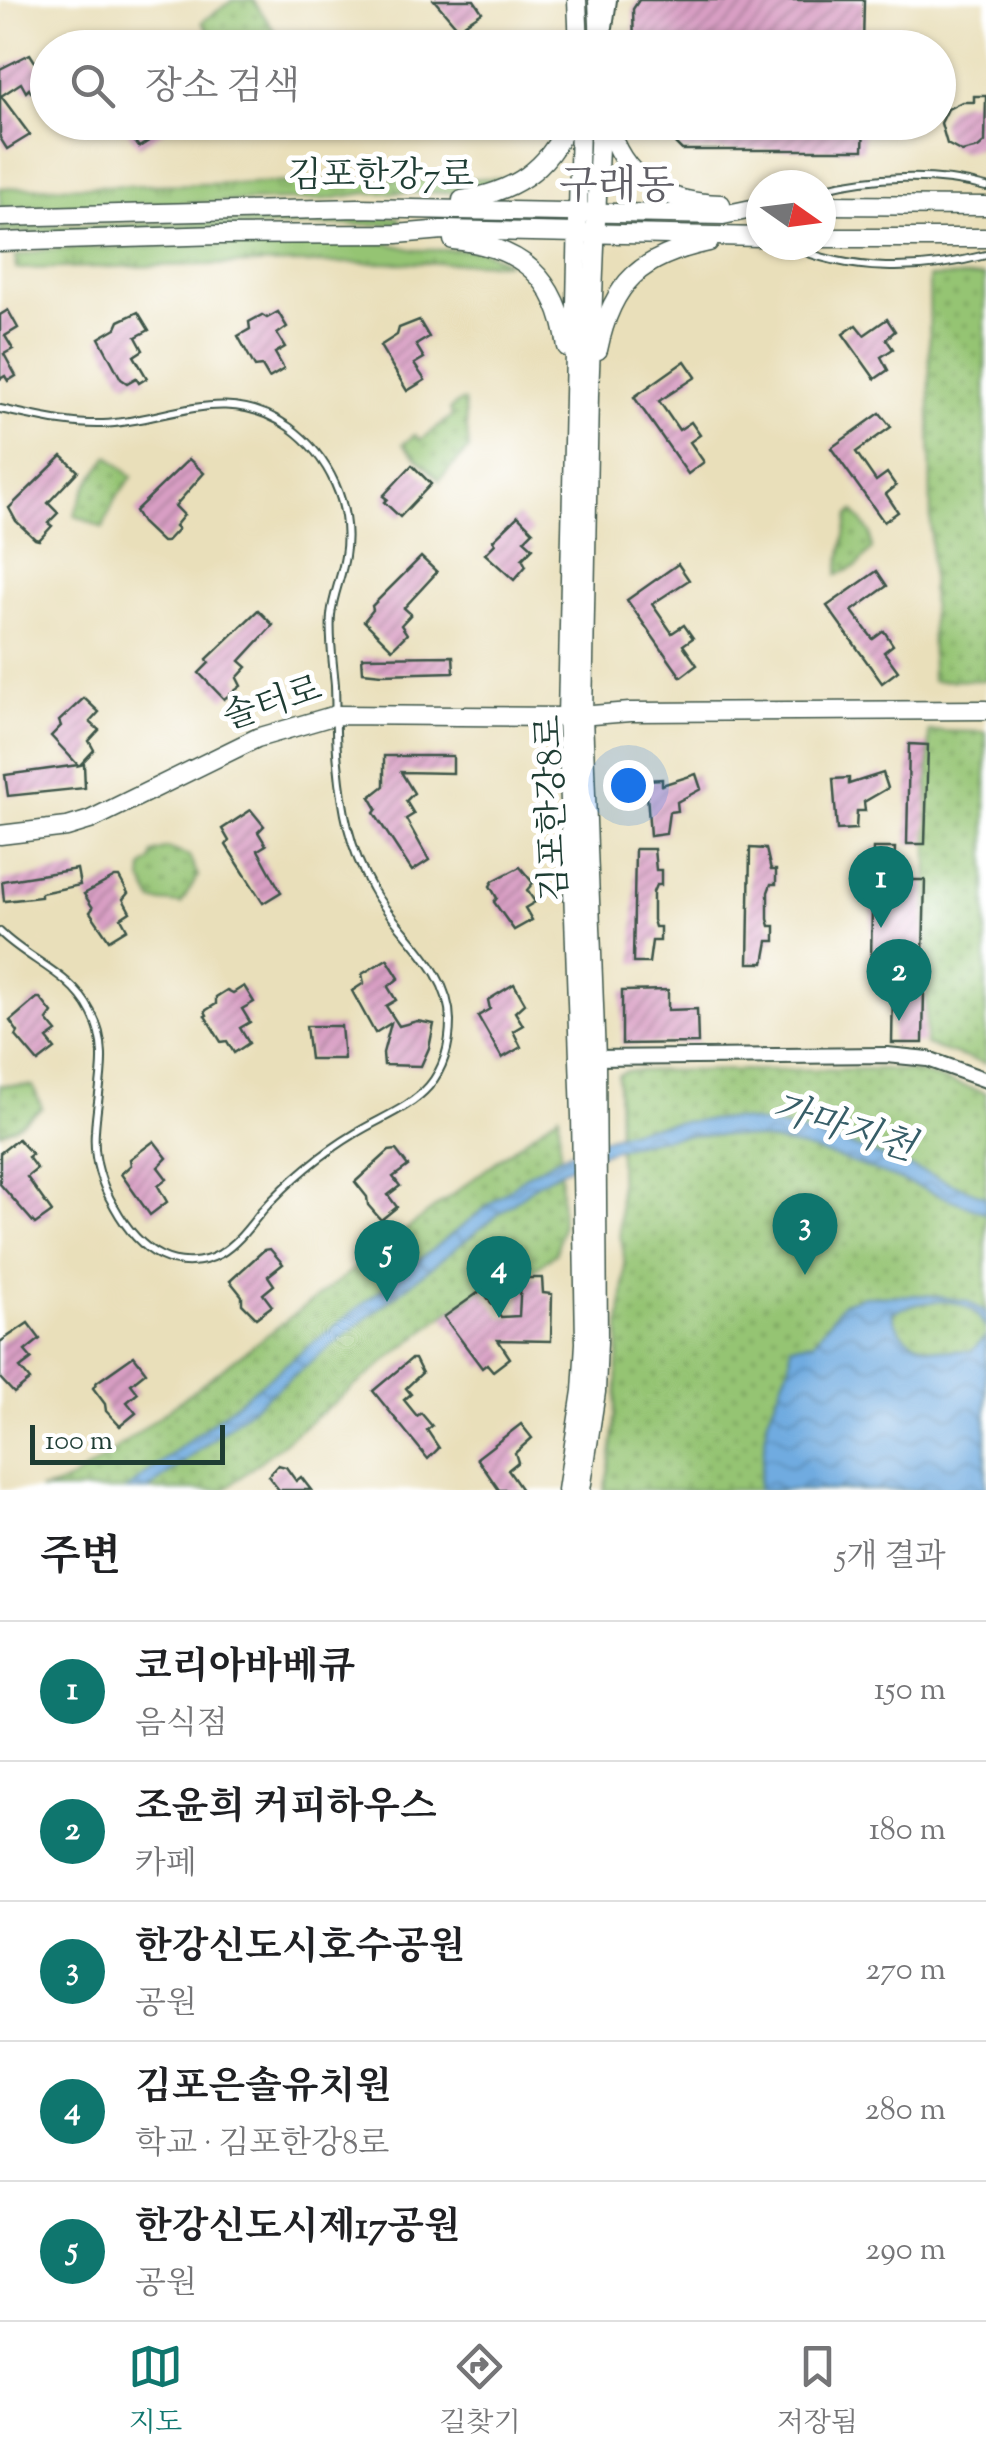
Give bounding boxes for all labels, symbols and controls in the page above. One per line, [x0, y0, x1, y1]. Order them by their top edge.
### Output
search box [30, 30, 956, 140]
icon: search [65, 58, 120, 113]
text: 장소 검색 [145, 62, 300, 116]
street label: 김포한강7로 [288, 152, 474, 203]
district label: 구래동 [559, 160, 675, 217]
north arrow [746, 170, 836, 260]
street label: 솔터로 [217, 665, 329, 745]
street label: 김포한강8로 [525, 714, 583, 902]
your location [603, 760, 654, 811]
pin: 1 [848, 846, 914, 928]
pin: 2 [866, 938, 932, 1021]
water label: 가마지천 [765, 1083, 923, 1178]
pin: 3 [772, 1192, 838, 1275]
pin: 5 [354, 1220, 420, 1302]
pin: 4 [466, 1236, 532, 1318]
scale bar [30, 1420, 225, 1464]
text: 100 m [45, 1422, 113, 1462]
text: 주변 [40, 1529, 121, 1589]
text: 5개 결과 [836, 1535, 946, 1581]
text: 코리아바베큐 [135, 1642, 355, 1696]
text: 1 [67, 1668, 78, 1714]
text: 150 m [874, 1668, 946, 1714]
text: 음식점 [135, 1702, 228, 1748]
text: 조윤희 커피하우스 [135, 1782, 437, 1836]
text: 2 [65, 1808, 80, 1854]
text: 180 m [869, 1808, 946, 1854]
text: 카페 [135, 1842, 197, 1888]
text: 한강신도시호수공원 [135, 1922, 465, 1976]
text: 3 [66, 1948, 79, 1994]
text: 270 m [865, 1948, 946, 1994]
text: 공원 [135, 1982, 197, 2028]
text: 김포은솔유치원 [135, 2062, 392, 2116]
text: 4 [64, 2088, 81, 2134]
text: 280 m [865, 2088, 946, 2134]
text: 학교 · 김포한강8로 [135, 2122, 389, 2168]
text: 한강신도시제17공원 [135, 2202, 461, 2256]
text: 5 [67, 2228, 78, 2274]
text: 290 m [865, 2228, 946, 2274]
text: 공원 [135, 2262, 197, 2308]
tab: 지도 [128, 2339, 183, 2444]
tab: 길찾기 [439, 2339, 520, 2444]
tab: 저장됨 [777, 2339, 858, 2444]

